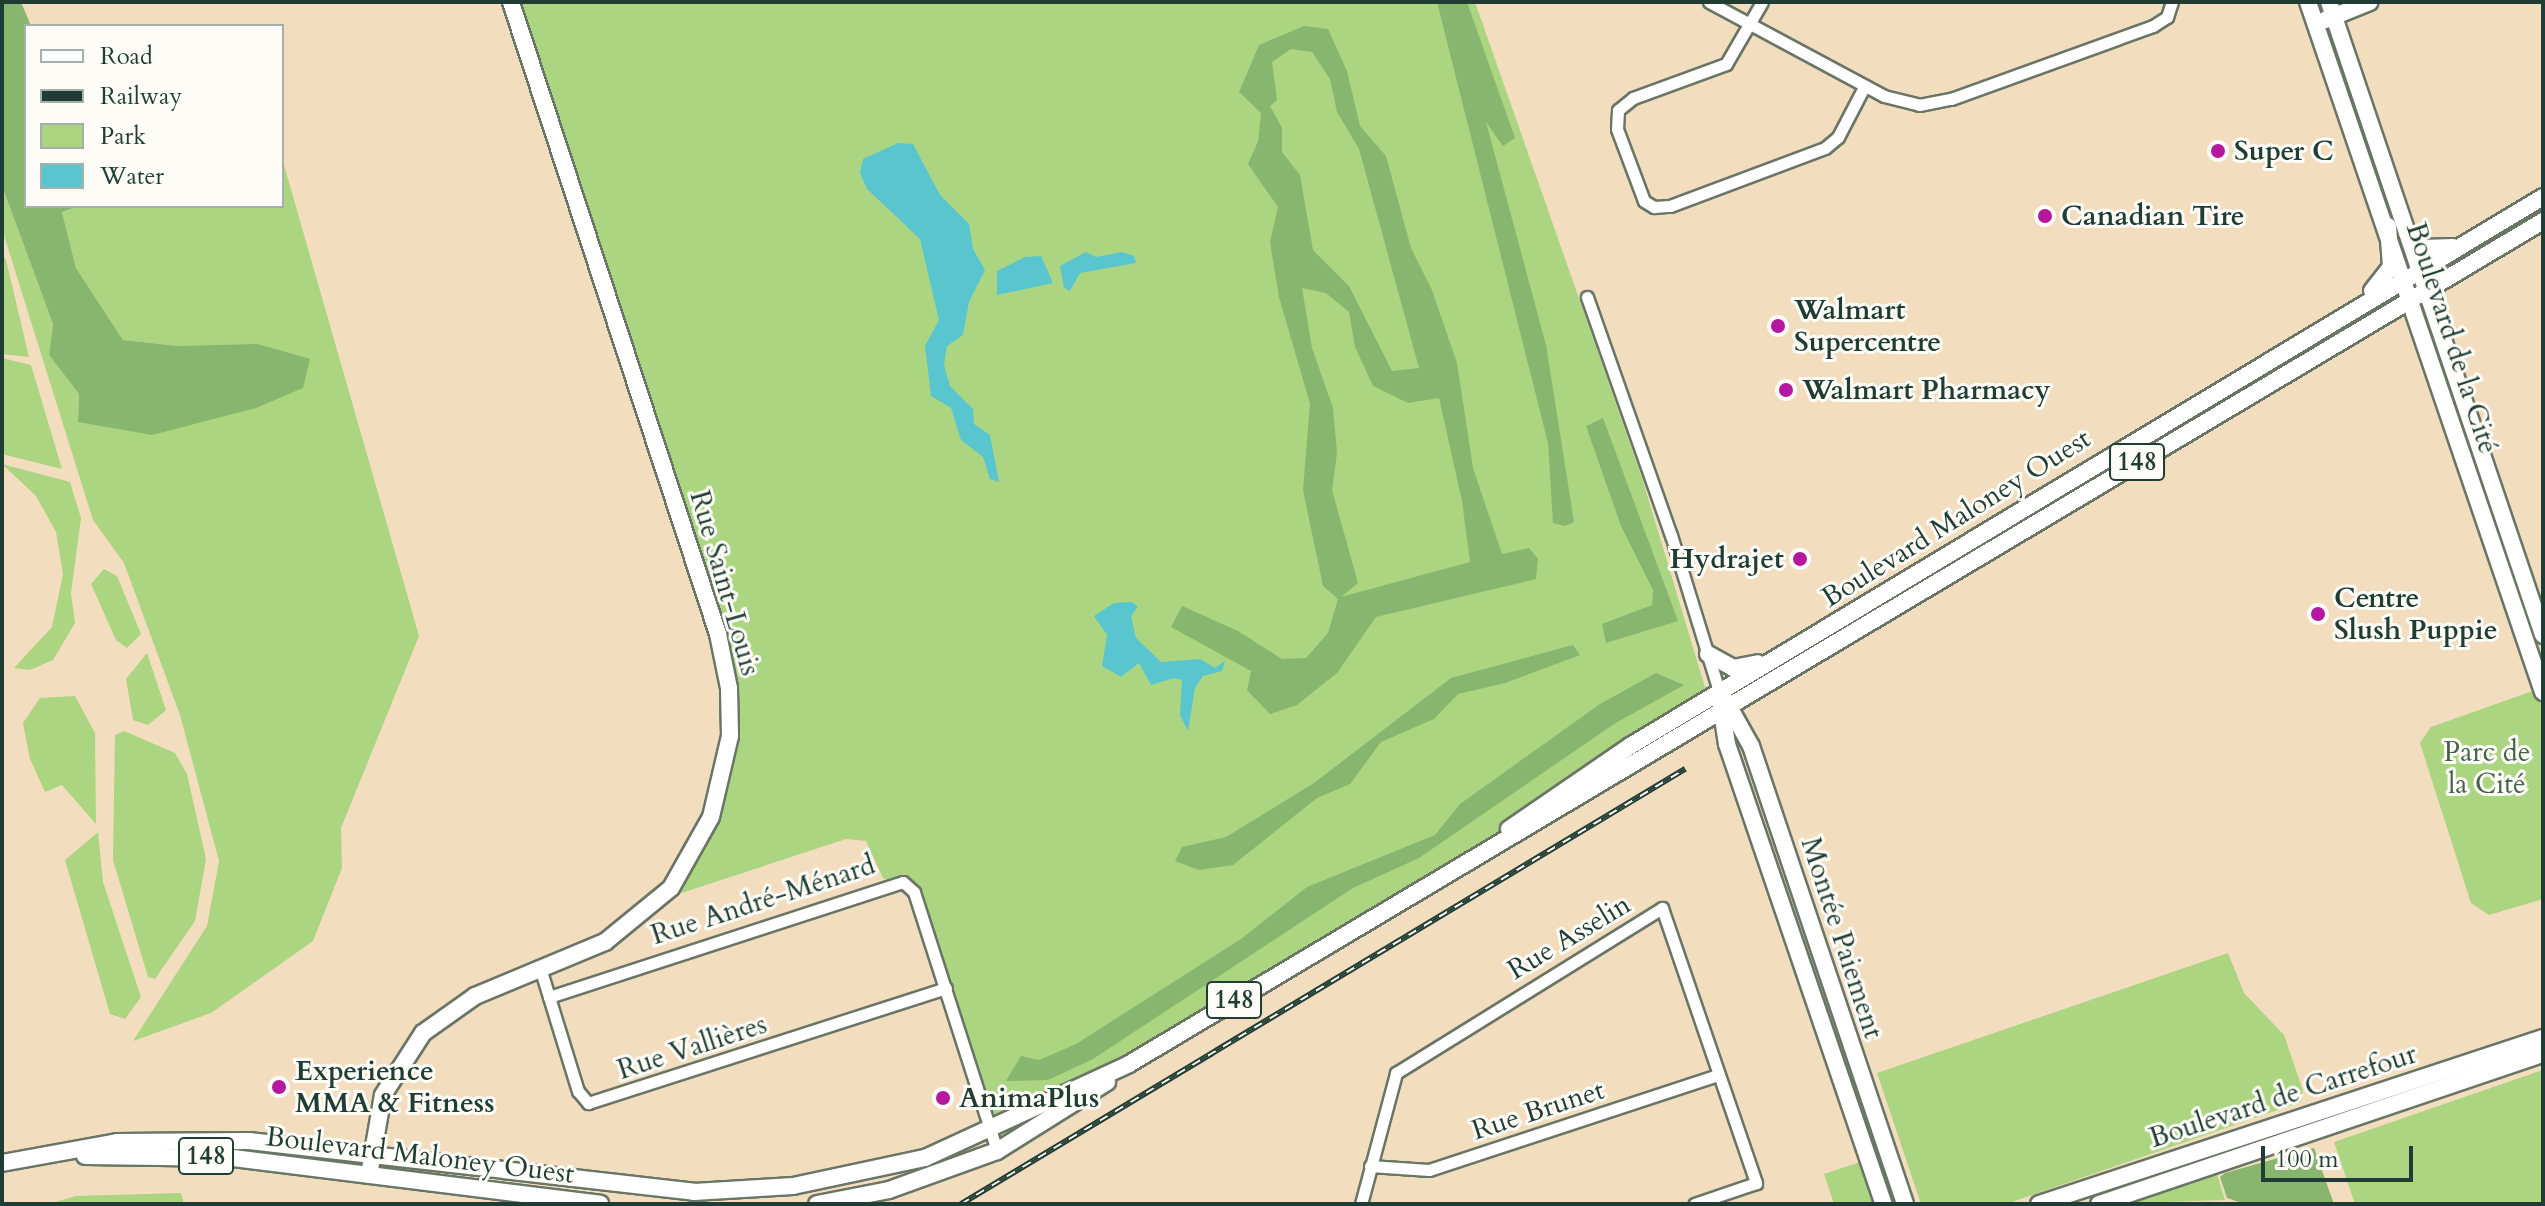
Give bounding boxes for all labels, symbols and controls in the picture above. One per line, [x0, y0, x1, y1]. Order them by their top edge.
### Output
legend [24, 24, 284, 208]
text: Road [100, 40, 153, 73]
text: Railway [100, 80, 182, 113]
text: Park [100, 120, 146, 153]
place label: Super C [2234, 134, 2334, 168]
marker: Super C [2209, 142, 2227, 160]
text: Water [100, 160, 164, 193]
place label: Canadian Tire [2061, 199, 2245, 233]
marker: Canadian Tire [2036, 207, 2054, 225]
street label: Boulevard de la Cité [2399, 218, 2505, 458]
place label: Walmart Supercentre [1794, 293, 1941, 359]
marker: Walmart Supercentre [1769, 317, 1787, 335]
place label: Walmart Pharmacy [1802, 373, 2050, 407]
marker: Walmart Pharmacy [1777, 381, 1795, 399]
street label: Boulevard Maloney Ouest [1815, 422, 2097, 614]
road number: 148 [2109, 440, 2165, 484]
street label: Rue Saint-Louis [683, 487, 767, 679]
place label: Hydrajet [1670, 542, 1784, 576]
marker: Hydrajet [1791, 550, 1809, 568]
place label: Centre Slush Puppie [2334, 581, 2498, 647]
marker: Centre Slush Puppie [2309, 605, 2327, 623]
park label: Parc de la Cité [2444, 735, 2530, 801]
street label: Montée Paiement [1794, 833, 1890, 1043]
street label: Rue André-Ménard [647, 848, 879, 952]
street label: Rue Asselin [1502, 887, 1636, 987]
road number: 148 [1206, 978, 1262, 1022]
street label: Rue Vallières [613, 1007, 771, 1087]
street label: Boulevard de Carrefour [2145, 1037, 2421, 1155]
place label: Experience MMA & Fitness [295, 1054, 495, 1120]
street label: Rue Brunet [1468, 1073, 1608, 1147]
marker: Experience MMA & Fitness [270, 1078, 288, 1096]
place label: AnimaPlus [959, 1081, 1099, 1115]
marker: AnimaPlus [934, 1089, 952, 1107]
street label: Boulevard Maloney Ouest [264, 1119, 576, 1191]
scale bar [2265, 1130, 2417, 1180]
road number: 148 [178, 1134, 234, 1178]
text: 100 m [2275, 1143, 2339, 1176]

